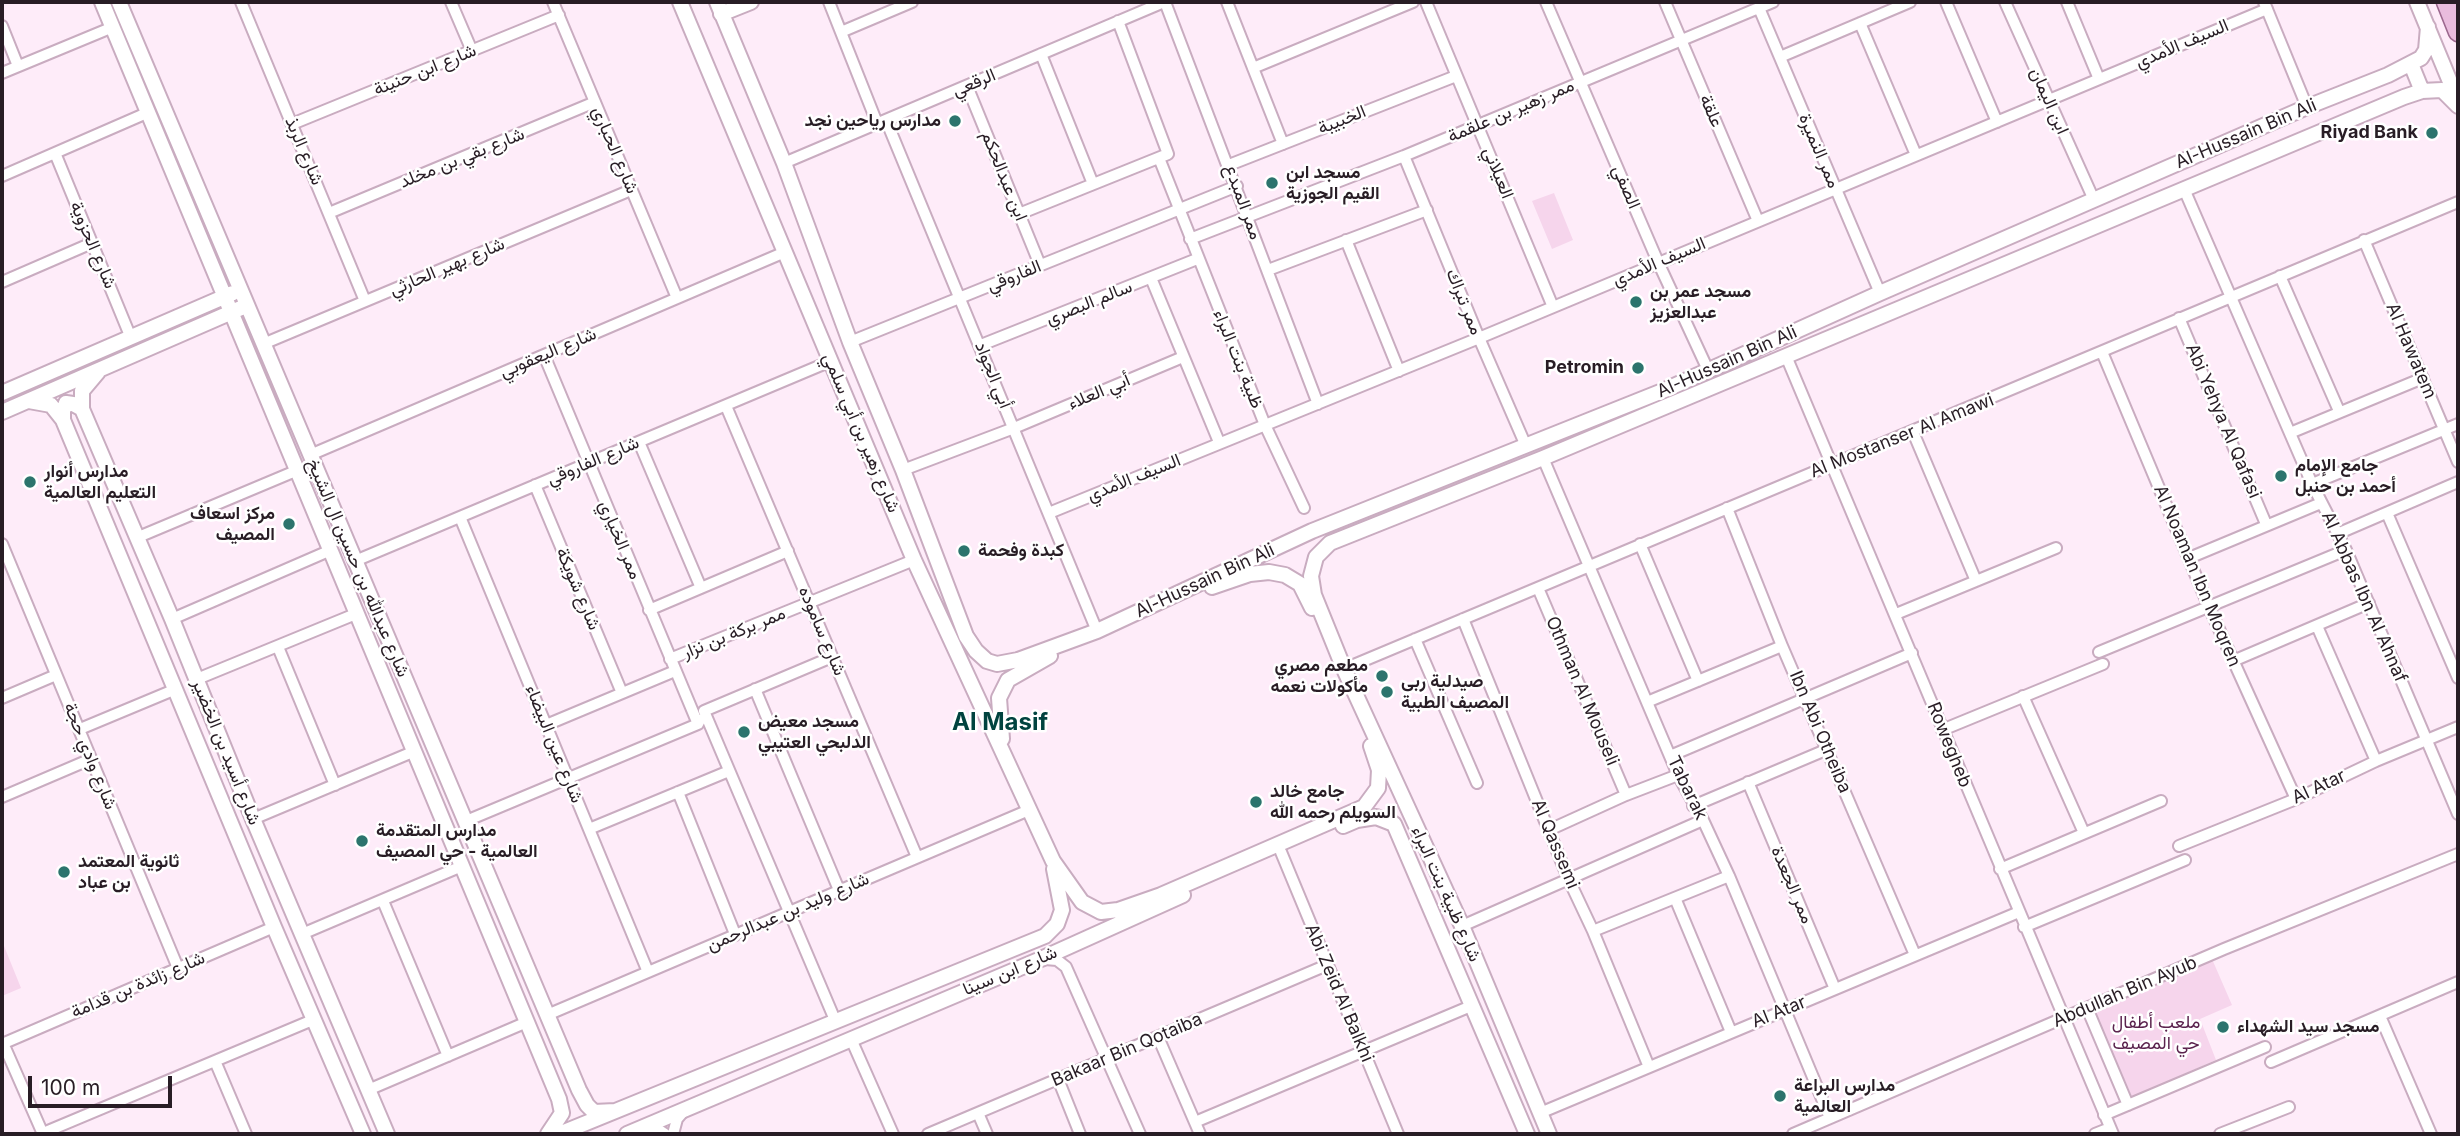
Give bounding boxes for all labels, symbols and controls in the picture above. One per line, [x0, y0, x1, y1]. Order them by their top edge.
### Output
street label: السيف الأمدي [2132, 15, 2232, 73]
street label: شارع ابن حنينة [370, 40, 480, 100]
street label: الرقعي [949, 64, 999, 102]
street label: ابن اليمان [2025, 64, 2073, 138]
street label: ممر زهير بن علقمة [1444, 75, 1578, 147]
street label: علقة [1695, 91, 1727, 131]
street label: Al-Hussain Bin Ali [2172, 95, 2320, 173]
street label: الخبيبة [1315, 101, 1369, 139]
street label: شارع الحباري [587, 103, 643, 197]
place label: مدارس رياحين نجد [804, 110, 941, 132]
street label: ممر النميرة [1794, 111, 1844, 191]
marker: مدارس رياحين نجد [947, 113, 963, 129]
street label: شارع الربذ [280, 114, 328, 188]
place label: Riyad Bank [2321, 122, 2418, 144]
street label: شارع بقي بن مخلد [396, 123, 528, 193]
marker: Riyad Bank [2424, 125, 2440, 141]
street label: ابن عبدالحكم [976, 128, 1032, 224]
street label: العيلاني [1478, 144, 1518, 202]
street label: ممر المبدع [1219, 161, 1267, 243]
place label: مسجد ابن القيم الجوزية [1286, 162, 1380, 204]
street label: الصفي [1607, 162, 1645, 212]
marker: مسجد ابن القيم الجوزية [1264, 175, 1280, 191]
street label: شارع الحزوية [65, 198, 121, 292]
street label: شارع بهير الحارثي [386, 233, 508, 301]
street label: السيف الأمدي [1609, 233, 1709, 291]
street label: الفاروقي [984, 255, 1044, 297]
street label: ممر تبراك [1441, 266, 1487, 338]
street label: سالم البصري [1043, 276, 1135, 330]
place label: مسجد عمر بن عبدالعزيز [1650, 281, 1751, 324]
marker: مسجد عمر بن عبدالعزيز [1628, 294, 1644, 310]
street label: Al Hawatem [2381, 300, 2441, 402]
street label: ظبية بنت البراء [1208, 306, 1268, 412]
street label: Al-Hussain Bin Ali [1654, 321, 1800, 403]
street label: شارع اليعقوبي [496, 323, 600, 383]
street label: أبي الجواد [970, 338, 1016, 412]
street label: Abi Yehya Al Qafasi [2181, 340, 2265, 502]
street label: شارع زهير بن أبي سلمي [818, 350, 904, 516]
place label: Petromin [1545, 357, 1624, 379]
marker: Petromin [1630, 360, 1646, 376]
street label: أبي العلاء [1065, 369, 1133, 415]
street label: Al Mostanser Al Amawi [1807, 389, 1997, 483]
street label: شارع الفاروقي [544, 432, 642, 490]
street label: السيف الأمدي [1084, 449, 1184, 507]
place label: جامع الإمام أحمد بن حنبل [2295, 455, 2396, 498]
street label: شارع عبدالله بن حسين ال الشيخ [302, 456, 414, 680]
place label: مدارس أنوار التعليم العالمية [44, 461, 156, 504]
marker: جامع الإمام أحمد بن حنبل [2273, 468, 2289, 484]
marker: مدارس أنوار التعليم العالمية [22, 474, 38, 490]
street label: Al Noaman Ibn Moqren [2149, 482, 2245, 670]
street label: ممر الخياري [594, 497, 646, 583]
place label: مركز اسعاف المصيف [190, 503, 275, 546]
street label: Al Abbas Ibn Al Ahnaf [2317, 508, 2411, 686]
marker: مركز اسعاف المصيف [281, 516, 297, 532]
street label: Al-Hussain Bin Ali [1132, 539, 1278, 623]
place label: كبدة وفحمة [978, 540, 1064, 562]
marker: كبدة وفحمة [956, 543, 972, 559]
street label: شارع شويكة [551, 544, 605, 634]
street label: شارع ساموده [794, 583, 850, 679]
street label: ممر بركة بن نزار [679, 602, 789, 664]
street label: Othman Al Mouseli [1541, 613, 1623, 769]
place label: مطعم مصري مأكولات نعمه [1270, 655, 1368, 698]
marker: مطعم مصري مأكولات نعمه [1374, 668, 1390, 684]
street label: Ibn Abi Otheiba [1784, 668, 1856, 796]
place label: صيدلية ربى المصيف الطبية [1401, 671, 1509, 714]
street label: شارع أسيد بن الخضير [187, 676, 265, 828]
street label: شارع عين البيضاء [520, 682, 588, 806]
marker: صيدلية ربى المصيف الطبية [1379, 684, 1395, 700]
street label: شارع وادي حجة [59, 699, 121, 813]
street label: Rowegheb [1922, 699, 1976, 791]
district label: Al Masif [952, 709, 1048, 737]
place label: مسجد معيض الدلبحي العتيبي [758, 711, 871, 754]
marker: مسجد معيض الدلبحي العتيبي [736, 724, 752, 740]
street label: Tabarak [1662, 752, 1712, 824]
street label: Al Atar [2289, 765, 2349, 809]
place label: جامع خالد السويلم رحمه الله [1270, 781, 1396, 824]
marker: جامع خالد السويلم رحمه الله [1248, 794, 1264, 810]
street label: Al Qassemi [1526, 796, 1584, 892]
place label: مدارس المتقدمة العالمية - حي المصيف [376, 820, 538, 862]
street label: شارع ظبية بنت البراء [1406, 823, 1486, 965]
marker: مدارس المتقدمة العالمية - حي المصيف [354, 833, 370, 849]
street label: ممر الجعدة [1766, 843, 1818, 927]
place label: ثانوية المعتمد بن عباد [78, 851, 179, 894]
marker: ثانوية المعتمد بن عباد [56, 864, 72, 880]
street label: شارع وليد بن عبدالرحمن [703, 868, 873, 956]
street label: Abi Zeid Al Balkhi [1300, 921, 1378, 1065]
street label: شارع ابن سينا [960, 941, 1060, 1001]
street label: شارع زائدة بن قدامة [68, 947, 208, 1023]
street label: Abdullah Bin Ayub [2050, 952, 2200, 1032]
street label: Al Atar [1749, 991, 1809, 1033]
street label: Bakaar Bin Qotaiba [1048, 1008, 1206, 1092]
park label: ملعب أطفال حي المصيف [2112, 1012, 2200, 1054]
place label: مسجد سيد الشهداء [2237, 1016, 2380, 1038]
marker: مسجد سيد الشهداء [2215, 1019, 2231, 1035]
scale bar [32, 1062, 175, 1106]
text: 100 m [41, 1075, 100, 1100]
place label: مدارس البراعة العالمية [1794, 1075, 1895, 1118]
marker: مدارس البراعة العالمية [1772, 1088, 1788, 1104]

